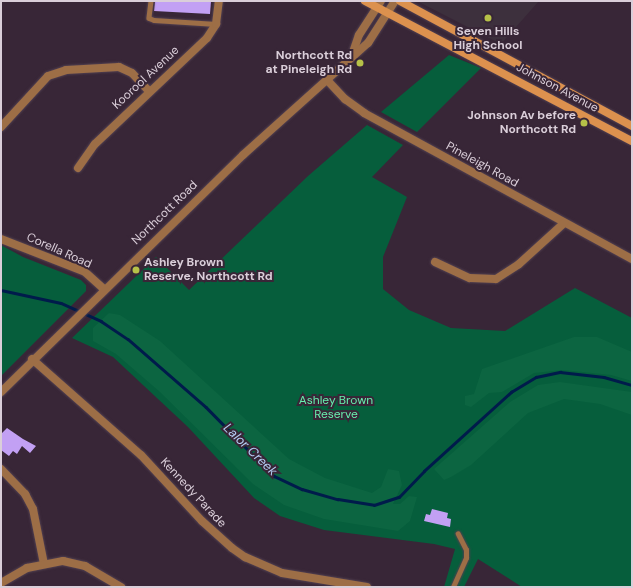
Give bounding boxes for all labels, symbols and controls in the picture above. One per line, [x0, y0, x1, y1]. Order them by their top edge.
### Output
marker: Seven Hills High School [483, 13, 493, 23]
place label: Seven Hills High School [453, 25, 523, 53]
street label: Koorool Avenue [110, 43, 182, 113]
place label: Northcott Rd at Pineleigh Rd [266, 49, 352, 77]
marker: Northcott Rd at Pineleigh Rd [355, 58, 365, 68]
street label: Johnson Avenue [513, 60, 601, 116]
place label: Johnson Av before Northcott Rd [467, 109, 576, 137]
marker: Johnson Av before Northcott Rd [579, 118, 589, 128]
street label: Pineleigh Road [443, 139, 521, 191]
street label: Northcott Road [129, 178, 201, 248]
street label: Corella Road [24, 230, 94, 272]
place label: Ashley Brown Reserve, Northcott Rd [144, 256, 273, 284]
marker: Ashley Brown Reserve, Northcott Rd [131, 265, 141, 275]
park label: Ashley Brown Reserve [299, 394, 373, 422]
water label: Lalor Creek [220, 421, 280, 479]
street label: Kennedy Parade [157, 455, 229, 531]

